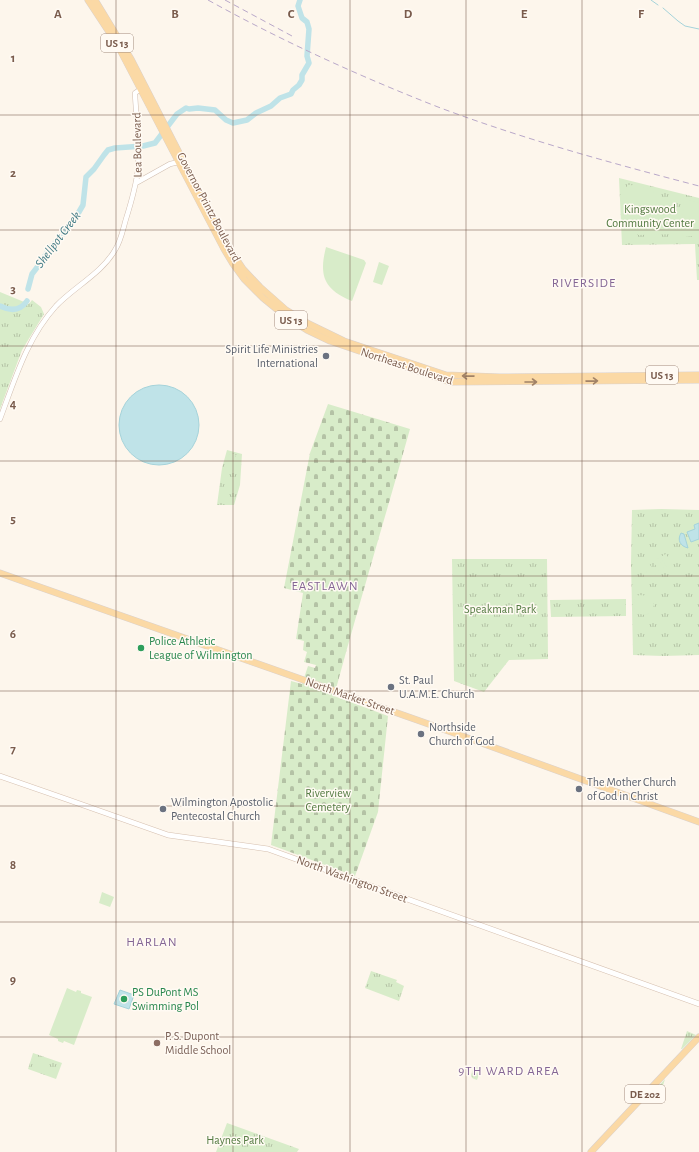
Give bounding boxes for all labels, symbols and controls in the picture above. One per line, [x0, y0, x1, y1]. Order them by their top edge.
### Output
text: A [54, 8, 62, 21]
text: B [171, 8, 179, 21]
text: C [288, 8, 295, 21]
text: D [404, 8, 413, 21]
text: E [521, 8, 528, 21]
text: F [638, 8, 645, 21]
road number: US 13 [101, 34, 133, 52]
text: 1 [11, 52, 15, 65]
street label: Lea Boulevard [130, 112, 144, 178]
street label: Governor Printz Boulevard [175, 150, 243, 264]
text: 2 [10, 167, 16, 180]
park label: Kingswood Community Center [606, 203, 694, 230]
water label: Shellpot Creek [33, 209, 83, 270]
district label: RIVERSIDE [552, 277, 616, 290]
text: 3 [10, 283, 16, 296]
road number: US 13 [275, 311, 307, 329]
place label: Spirit Life Ministries International [225, 343, 318, 369]
street label: Northeast Boulevard [359, 345, 455, 387]
marker: Spirit Life Ministries International [321, 351, 331, 361]
road number: US 13 [646, 366, 678, 384]
one-way arrow [462, 372, 475, 380]
one-way arrow [585, 377, 598, 385]
one-way arrow [524, 378, 537, 386]
text: 4 [10, 398, 17, 411]
text: 5 [10, 513, 16, 526]
district label: EASTLAWN [291, 580, 359, 593]
park label: Speakman Park [464, 603, 537, 615]
text: 6 [10, 628, 16, 641]
place label: Police Athletic League of Wilmington [149, 635, 252, 661]
marker: Police Athletic League of Wilmington [136, 643, 146, 653]
place label: St. Paul U.A.M.E. Church [399, 674, 474, 700]
street label: North Market Street [304, 675, 396, 717]
marker: St. Paul U.A.M.E. Church [386, 682, 396, 692]
place label: Northside Church of God [429, 721, 495, 747]
marker: Northside Church of God [416, 729, 426, 739]
text: 7 [10, 743, 16, 756]
place label: The Mother Church of God in Christ [587, 776, 676, 802]
marker: The Mother Church of God in Christ [574, 784, 584, 794]
park label: Riverview Cemetery [305, 787, 351, 814]
place label: Wilmington Apostolic Pentecostal Church [171, 796, 273, 822]
marker: Wilmington Apostolic Pentecostal Church [158, 804, 168, 814]
street label: North Washington Street [295, 853, 409, 905]
text: 8 [10, 859, 16, 872]
district label: HARLAN [126, 936, 178, 949]
text: 9 [10, 974, 16, 987]
place label: PS DuPont MS Swimming Pol [132, 986, 199, 1012]
marker: PS DuPont MS Swimming Pol [119, 994, 129, 1004]
place label: P. S. Dupont Middle School [165, 1030, 231, 1056]
marker: P. S. Dupont Middle School [152, 1038, 162, 1048]
district label: 9TH WARD AREA [458, 1065, 560, 1078]
road number: DE 202 [625, 1085, 665, 1103]
park label: Haynes Park [206, 1134, 264, 1147]

